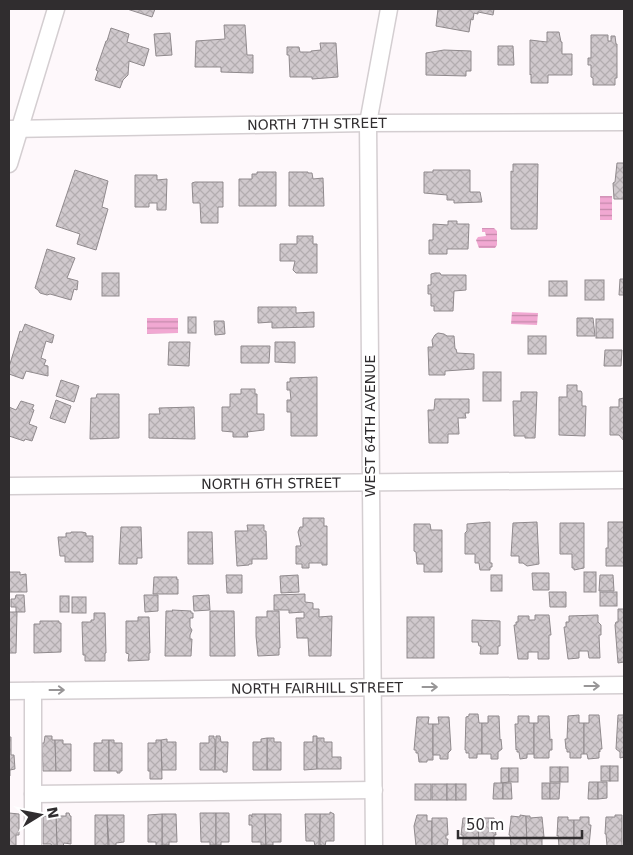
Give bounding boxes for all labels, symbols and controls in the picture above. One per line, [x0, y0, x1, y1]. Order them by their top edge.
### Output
street label: NORTH 7TH STREET [247, 115, 387, 133]
street label: WEST 64TH AVENUE [362, 355, 378, 497]
street label: NORTH 6TH STREET [201, 475, 341, 492]
street label: NORTH FAIRHILL STREET [231, 679, 404, 697]
one-way arrow [584, 681, 600, 691]
one-way arrow [422, 682, 438, 692]
one-way arrow [49, 685, 65, 695]
north arrow [15, 790, 65, 840]
text: N [44, 806, 62, 820]
scale bar [458, 808, 582, 840]
text: 50 m [466, 816, 504, 834]

